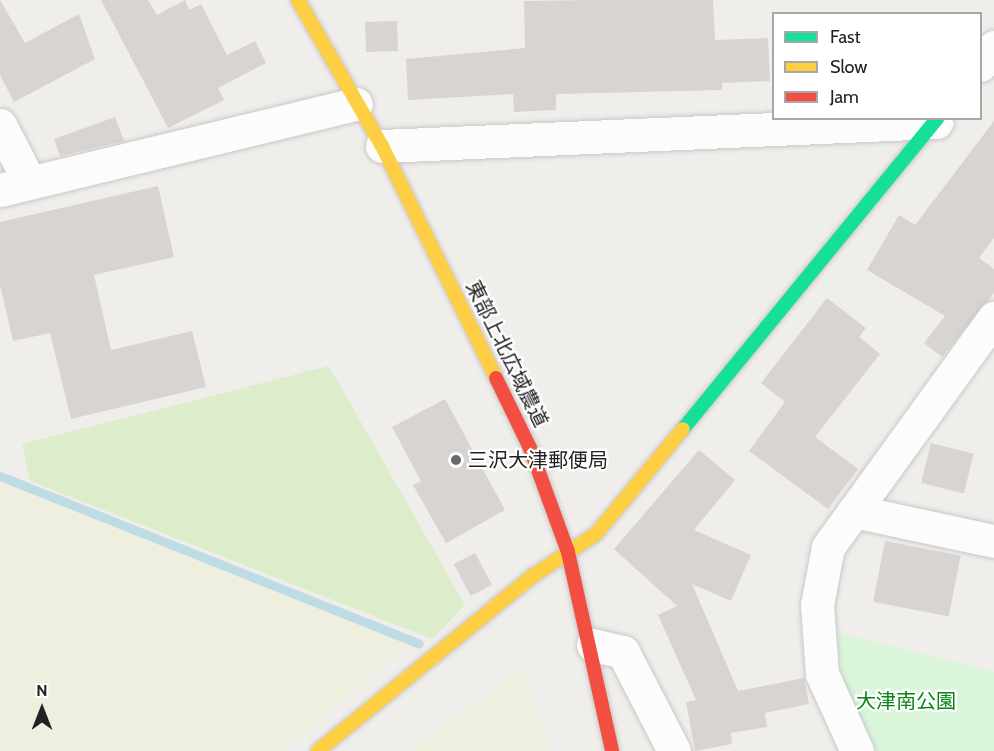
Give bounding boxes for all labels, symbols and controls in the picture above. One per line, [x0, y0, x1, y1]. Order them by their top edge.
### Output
legend [772, 12, 982, 120]
text: Fast [830, 26, 861, 48]
text: Slow [830, 56, 867, 78]
text: Jam [830, 86, 859, 108]
street label: 東部上北広域農道 [461, 277, 553, 431]
place label: 三沢大津郵便局 [468, 448, 608, 472]
marker: 三沢大津郵便局 [449, 453, 463, 467]
north arrow [12, 679, 72, 739]
text: N [36, 681, 48, 700]
park label: 大津南公園 [856, 689, 956, 713]

